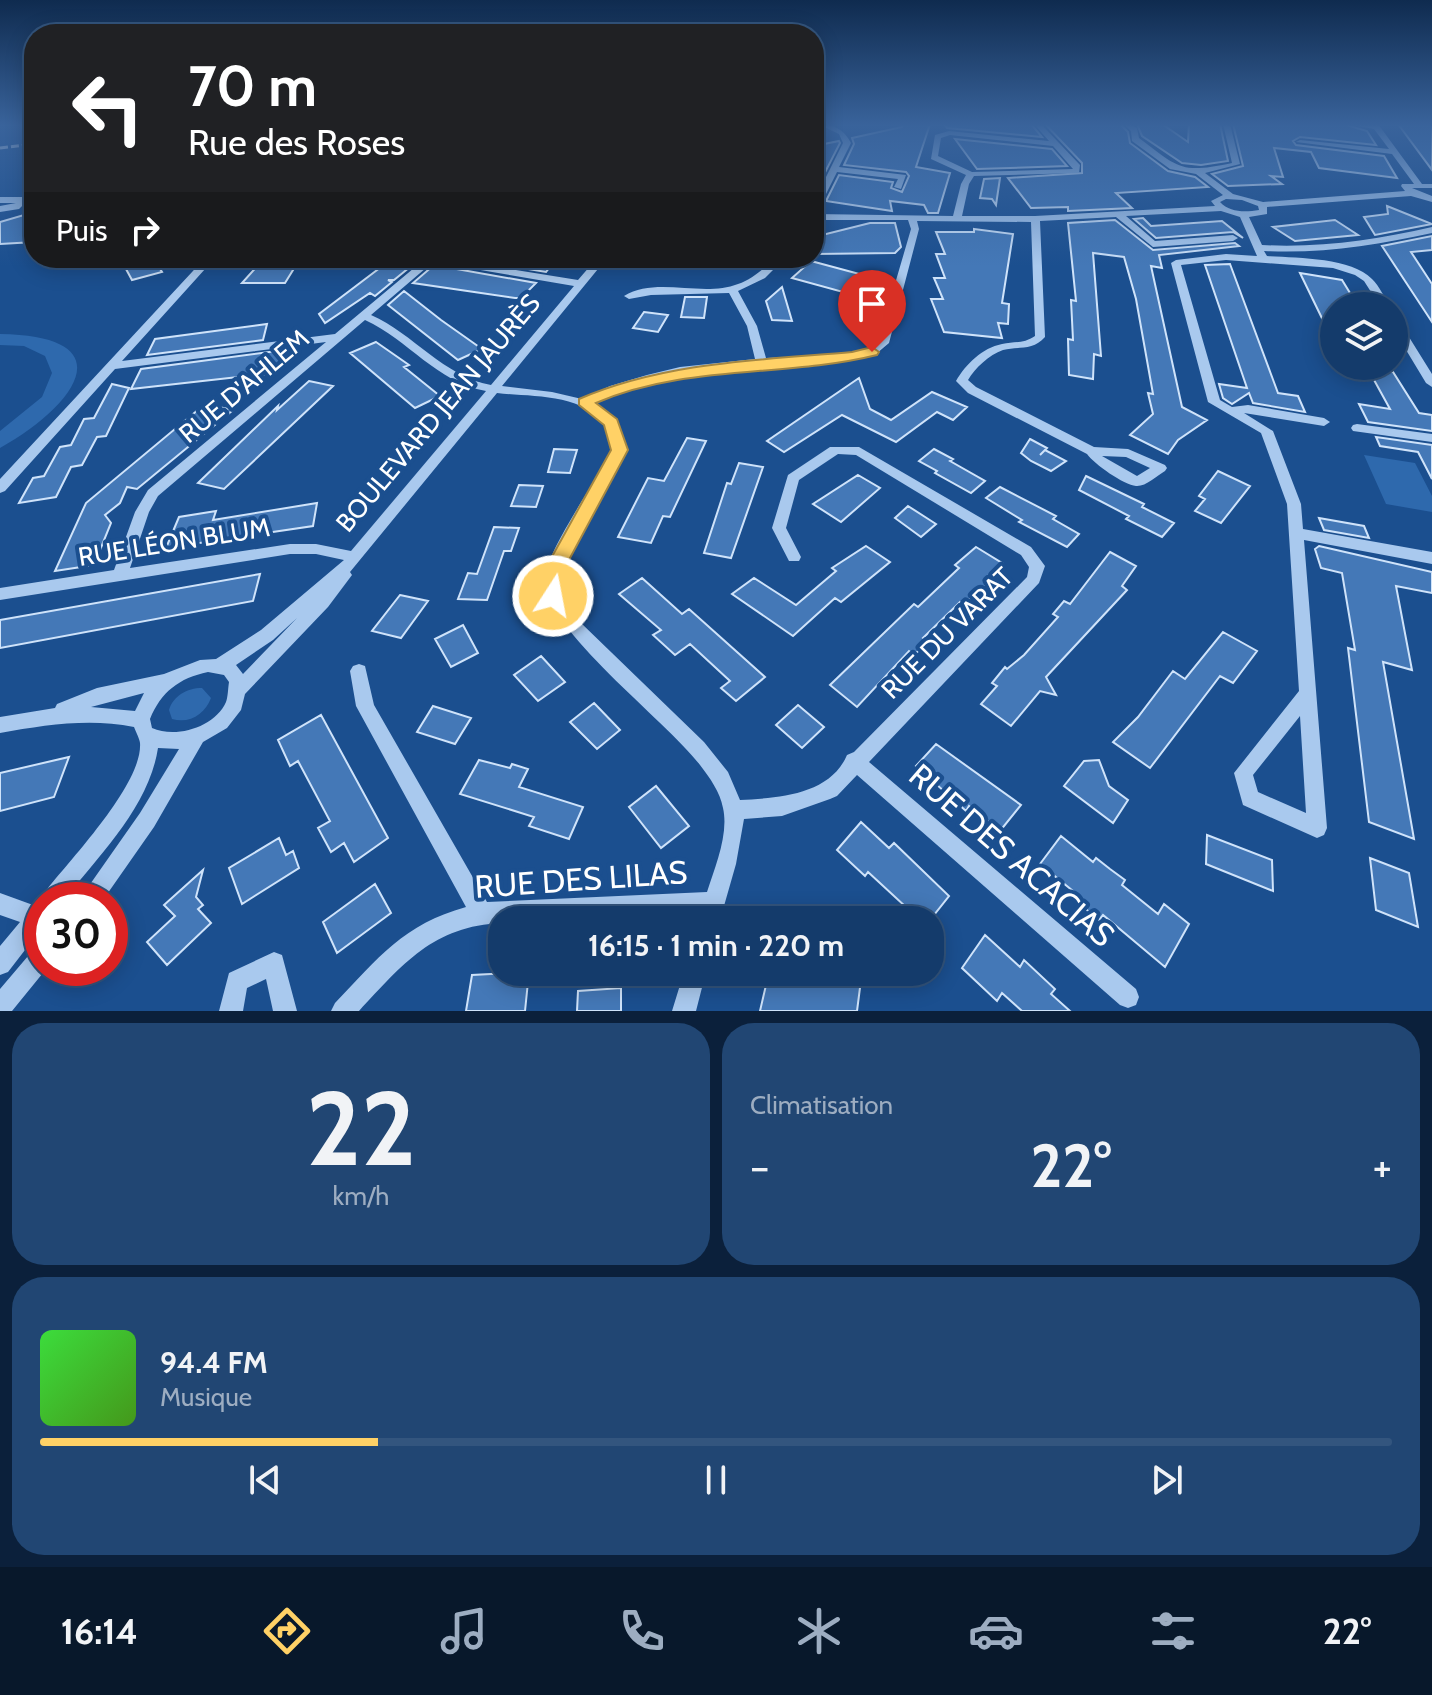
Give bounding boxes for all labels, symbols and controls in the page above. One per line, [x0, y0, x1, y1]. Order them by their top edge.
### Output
text: 70 m [188, 52, 317, 120]
icon: left [56, 56, 160, 160]
text: Rue des Roses [188, 120, 405, 164]
icon: right [123, 208, 167, 252]
text: Puis [56, 212, 107, 249]
pin [838, 270, 906, 352]
icon: arrive [850, 282, 894, 326]
street label: BOULEVARD JEAN JAURÈS [329, 288, 547, 538]
map controls [1320, 292, 1408, 380]
button: layers [1320, 292, 1408, 380]
street label: RUE D'AHLEM [172, 322, 316, 450]
street label: RUE LÉON BLUM [76, 511, 272, 573]
position arrow [511, 554, 595, 638]
street label: RUE DU VARAT [874, 560, 1020, 706]
street label: RUE DES ACACIAS [901, 755, 1123, 955]
street label: RUE DES LILAS [473, 852, 689, 906]
speed limit sign: 30 [24, 882, 128, 986]
text: 16:15 · 1 min · 220 m [588, 927, 844, 964]
text: 22 [306, 1065, 416, 1191]
text: Climatisation [750, 1089, 893, 1121]
text: 22° [1031, 1129, 1111, 1202]
text: − [750, 1140, 769, 1193]
text: + [1373, 1140, 1392, 1193]
text: km/h [333, 1180, 389, 1212]
text: 94.4 FM [160, 1344, 268, 1381]
text: Musique [160, 1381, 252, 1413]
icon: previous [243, 1458, 287, 1502]
icon: pause [694, 1458, 738, 1502]
icon: next [1145, 1458, 1189, 1502]
icon: directions [259, 1603, 315, 1659]
icon: music [436, 1603, 492, 1659]
icon: phone [614, 1603, 670, 1659]
icon: climate [791, 1603, 847, 1659]
icon: car [968, 1603, 1024, 1659]
icon: filters [1145, 1603, 1201, 1659]
text: 16:14 [61, 1609, 138, 1653]
text: 22° [1323, 1609, 1371, 1653]

